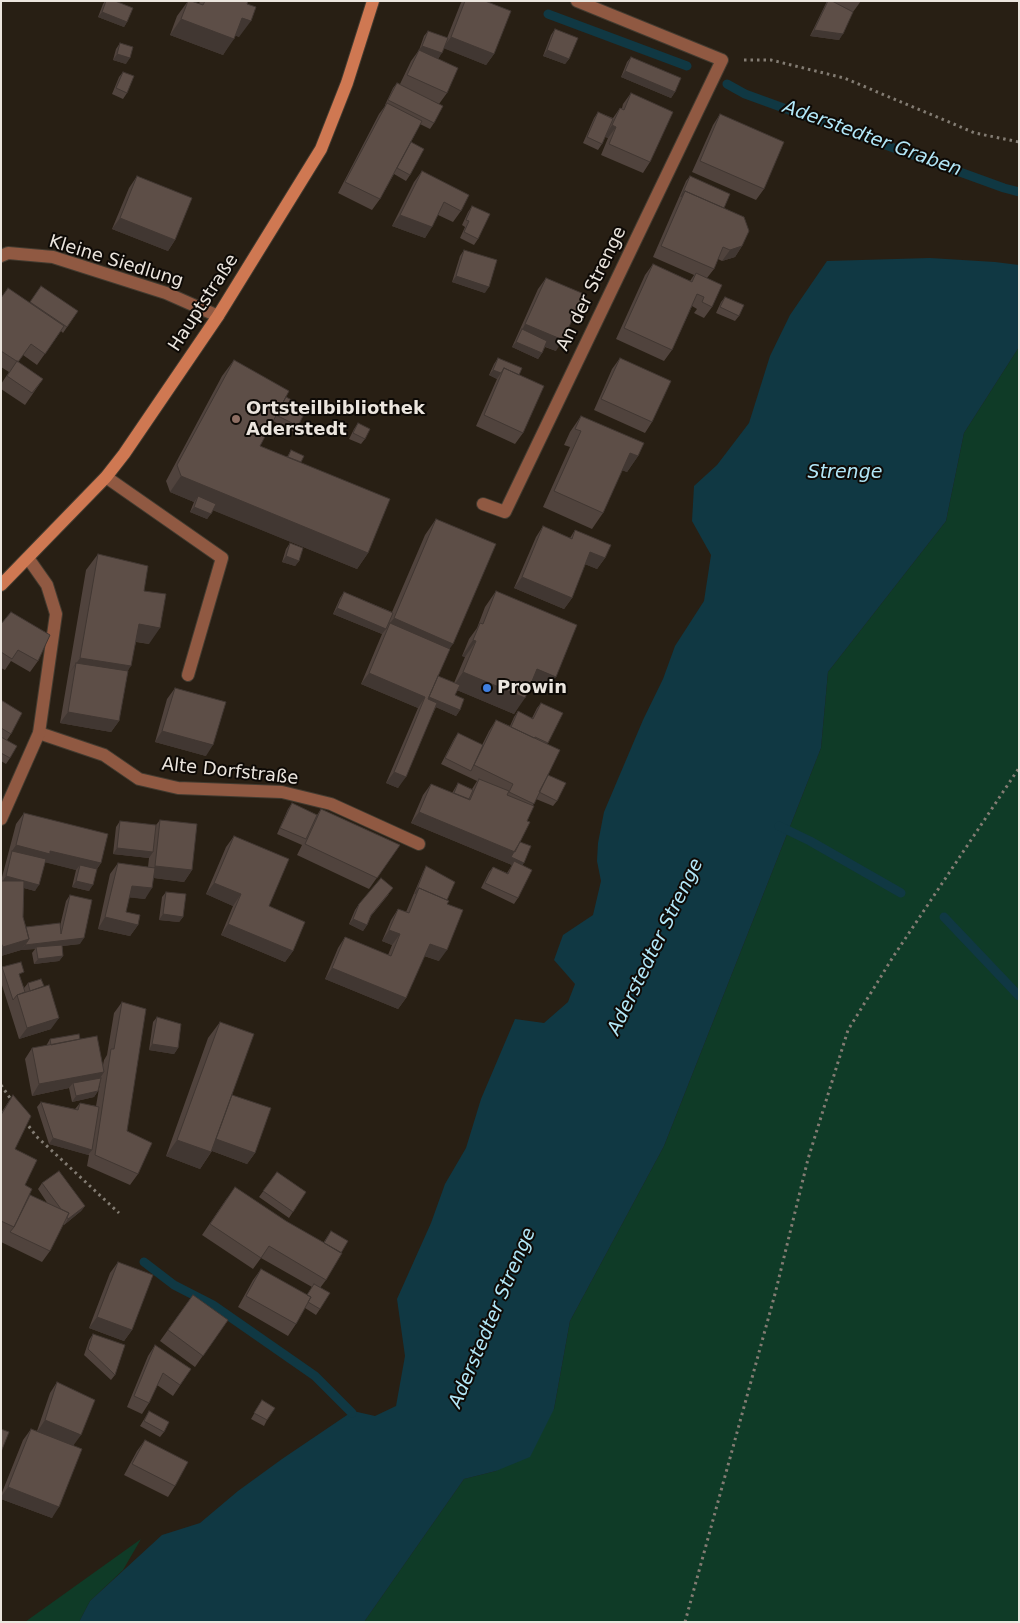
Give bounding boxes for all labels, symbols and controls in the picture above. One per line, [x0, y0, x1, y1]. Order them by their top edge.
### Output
water label: Aderstedter Graben [779, 96, 965, 182]
street label: An der Strenge [553, 223, 631, 355]
street label: Kleine Siedlung [46, 231, 186, 293]
street label: Hauptstraße [165, 250, 243, 356]
place label: Ortsteilbibliothek Aderstedt [246, 398, 425, 440]
marker: Ortsteilbibliothek Aderstedt [230, 413, 242, 425]
water label: Strenge [808, 462, 882, 484]
place label: Prowin [497, 677, 567, 699]
marker: Prowin [481, 682, 493, 694]
street label: Alte Dorfstraße [161, 754, 299, 790]
water label: Aderstedter Strenge [603, 855, 709, 1039]
water label: Aderstedter Strenge [445, 1225, 541, 1411]

